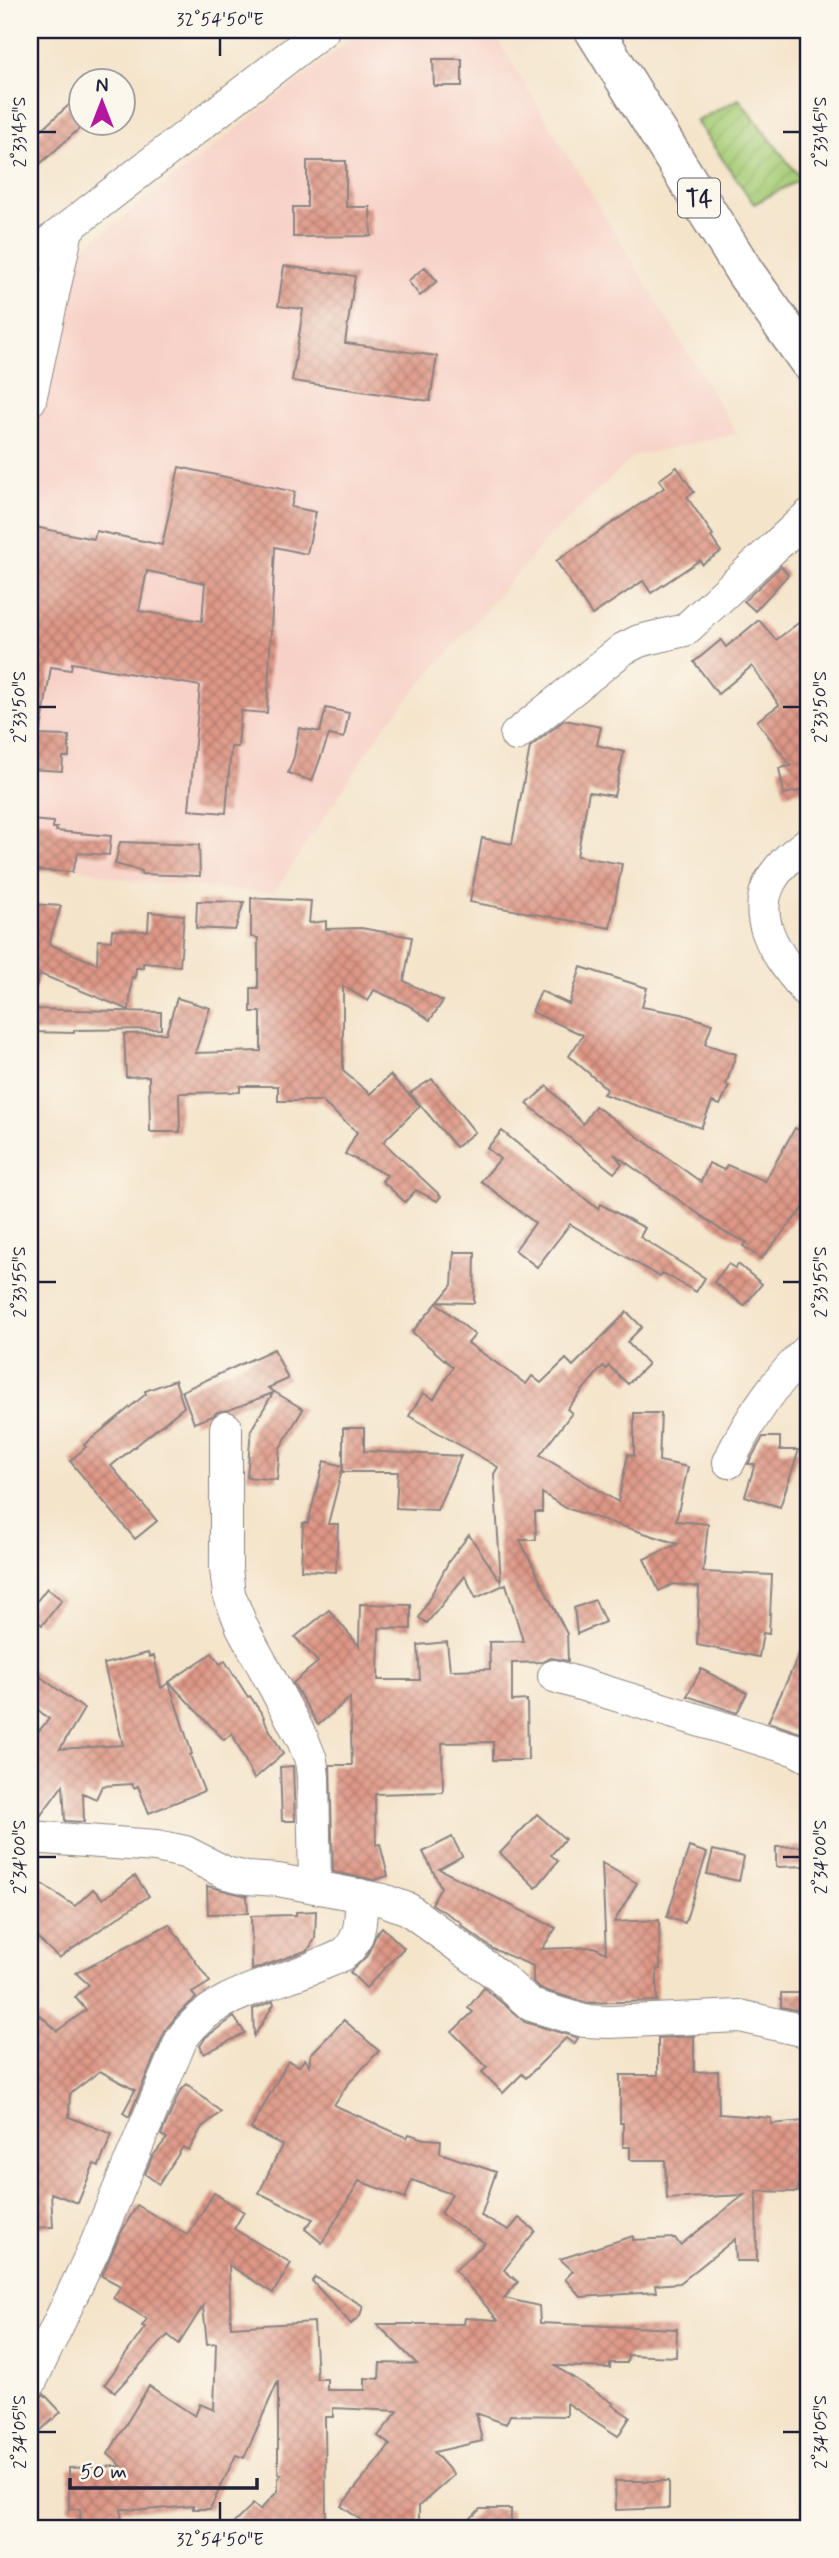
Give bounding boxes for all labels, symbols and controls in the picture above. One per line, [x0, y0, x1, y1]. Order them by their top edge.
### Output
text: 32°54'50"E [176, 8, 264, 32]
north arrow [66, 66, 136, 136]
text: N [96, 74, 108, 99]
text: 2°33'45"S [8, 96, 32, 168]
text: 2°33'45"S [809, 96, 833, 168]
road number: T4 [678, 178, 720, 218]
text: 2°33'50"S [8, 671, 32, 743]
text: 2°33'50"S [809, 671, 833, 743]
text: 2°33'55"S [8, 1246, 32, 1318]
text: 2°33'55"S [809, 1246, 833, 1318]
text: 2°34'00"S [8, 1820, 32, 1894]
text: 2°34'00"S [809, 1820, 833, 1894]
text: 2°34'05"S [8, 2395, 32, 2469]
text: 2°34'05"S [809, 2395, 833, 2469]
scale bar [70, 2446, 257, 2490]
text: 50 m [80, 2458, 127, 2486]
text: 32°54'50"E [176, 2528, 264, 2552]

